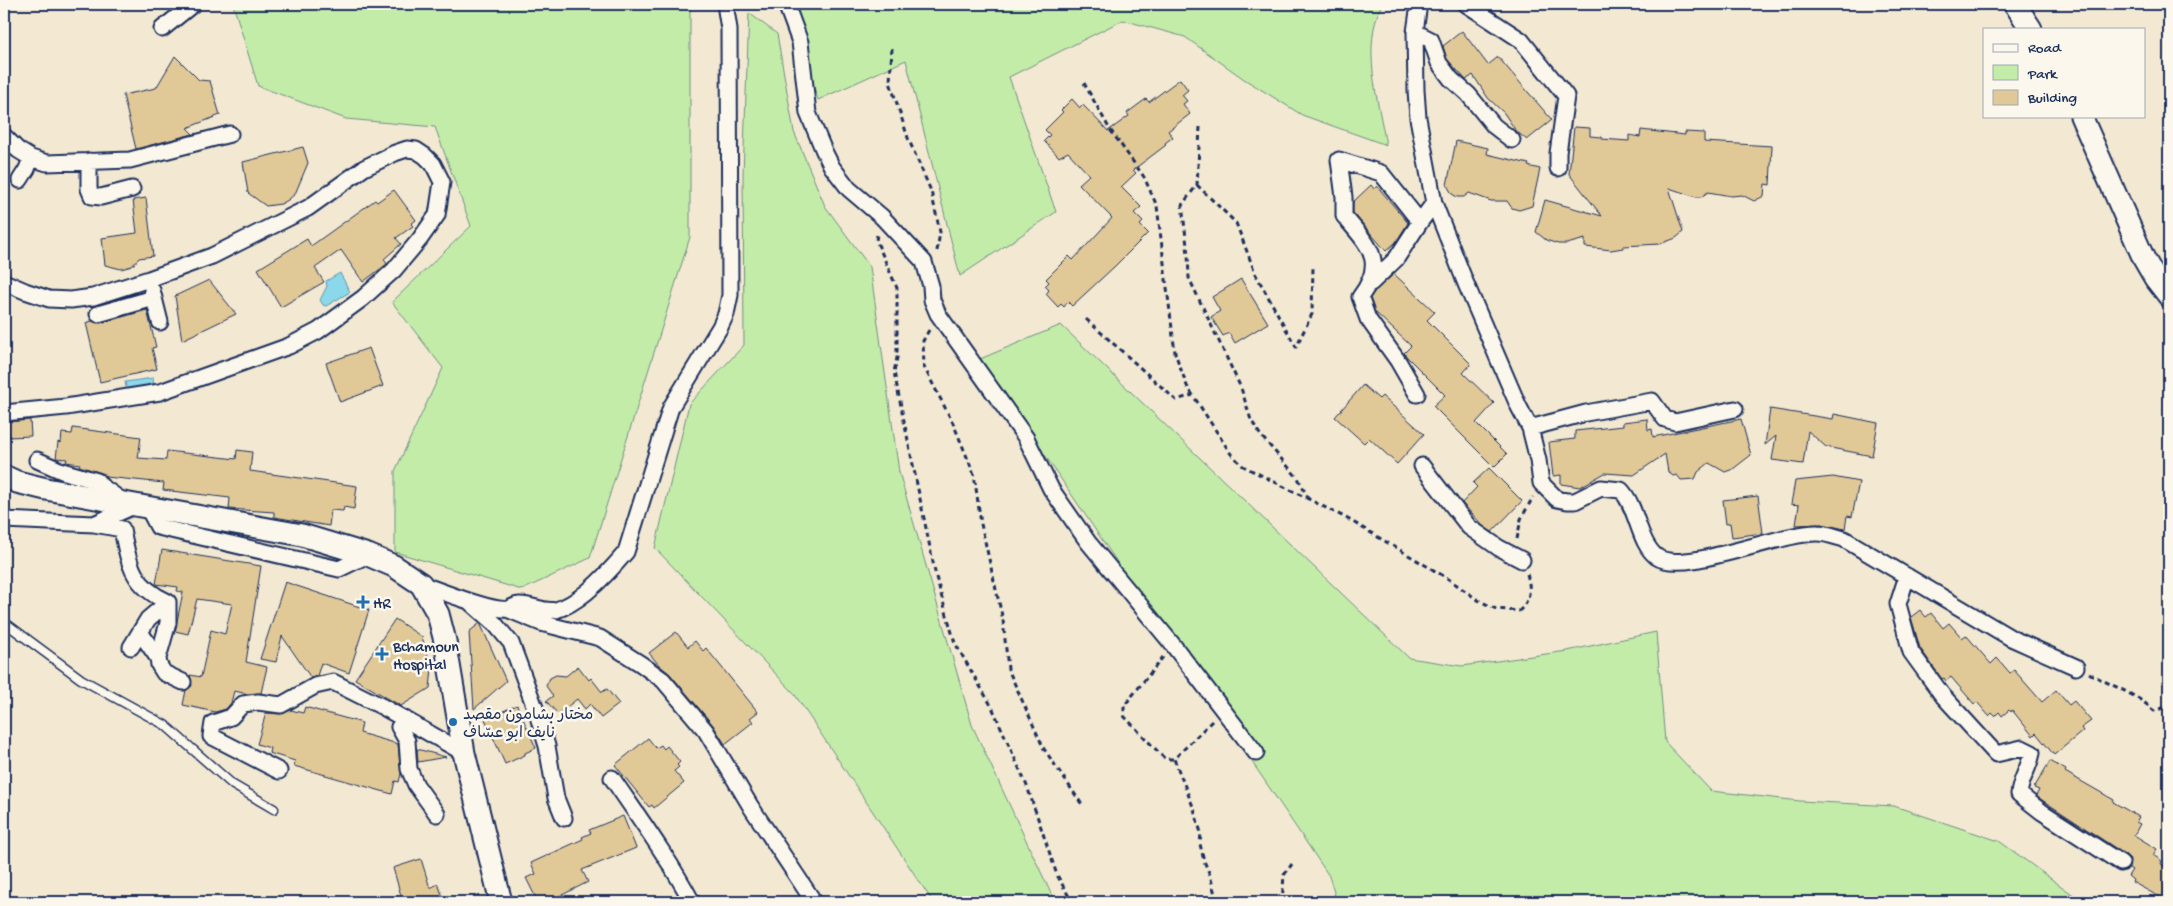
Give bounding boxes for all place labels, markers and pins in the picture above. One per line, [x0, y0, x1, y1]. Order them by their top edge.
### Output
marker: HR [357, 596, 369, 608]
place label: HR [373, 596, 391, 615]
place label: Bchamoun Hospital [392, 639, 459, 676]
marker: Bchamoun Hospital [375, 647, 389, 661]
place label: مختار بشامون مقصد نايف ابو عسّاف [463, 707, 593, 744]
marker: مختار بشامون مقصد نايف ابو عسّاف [447, 716, 459, 728]

